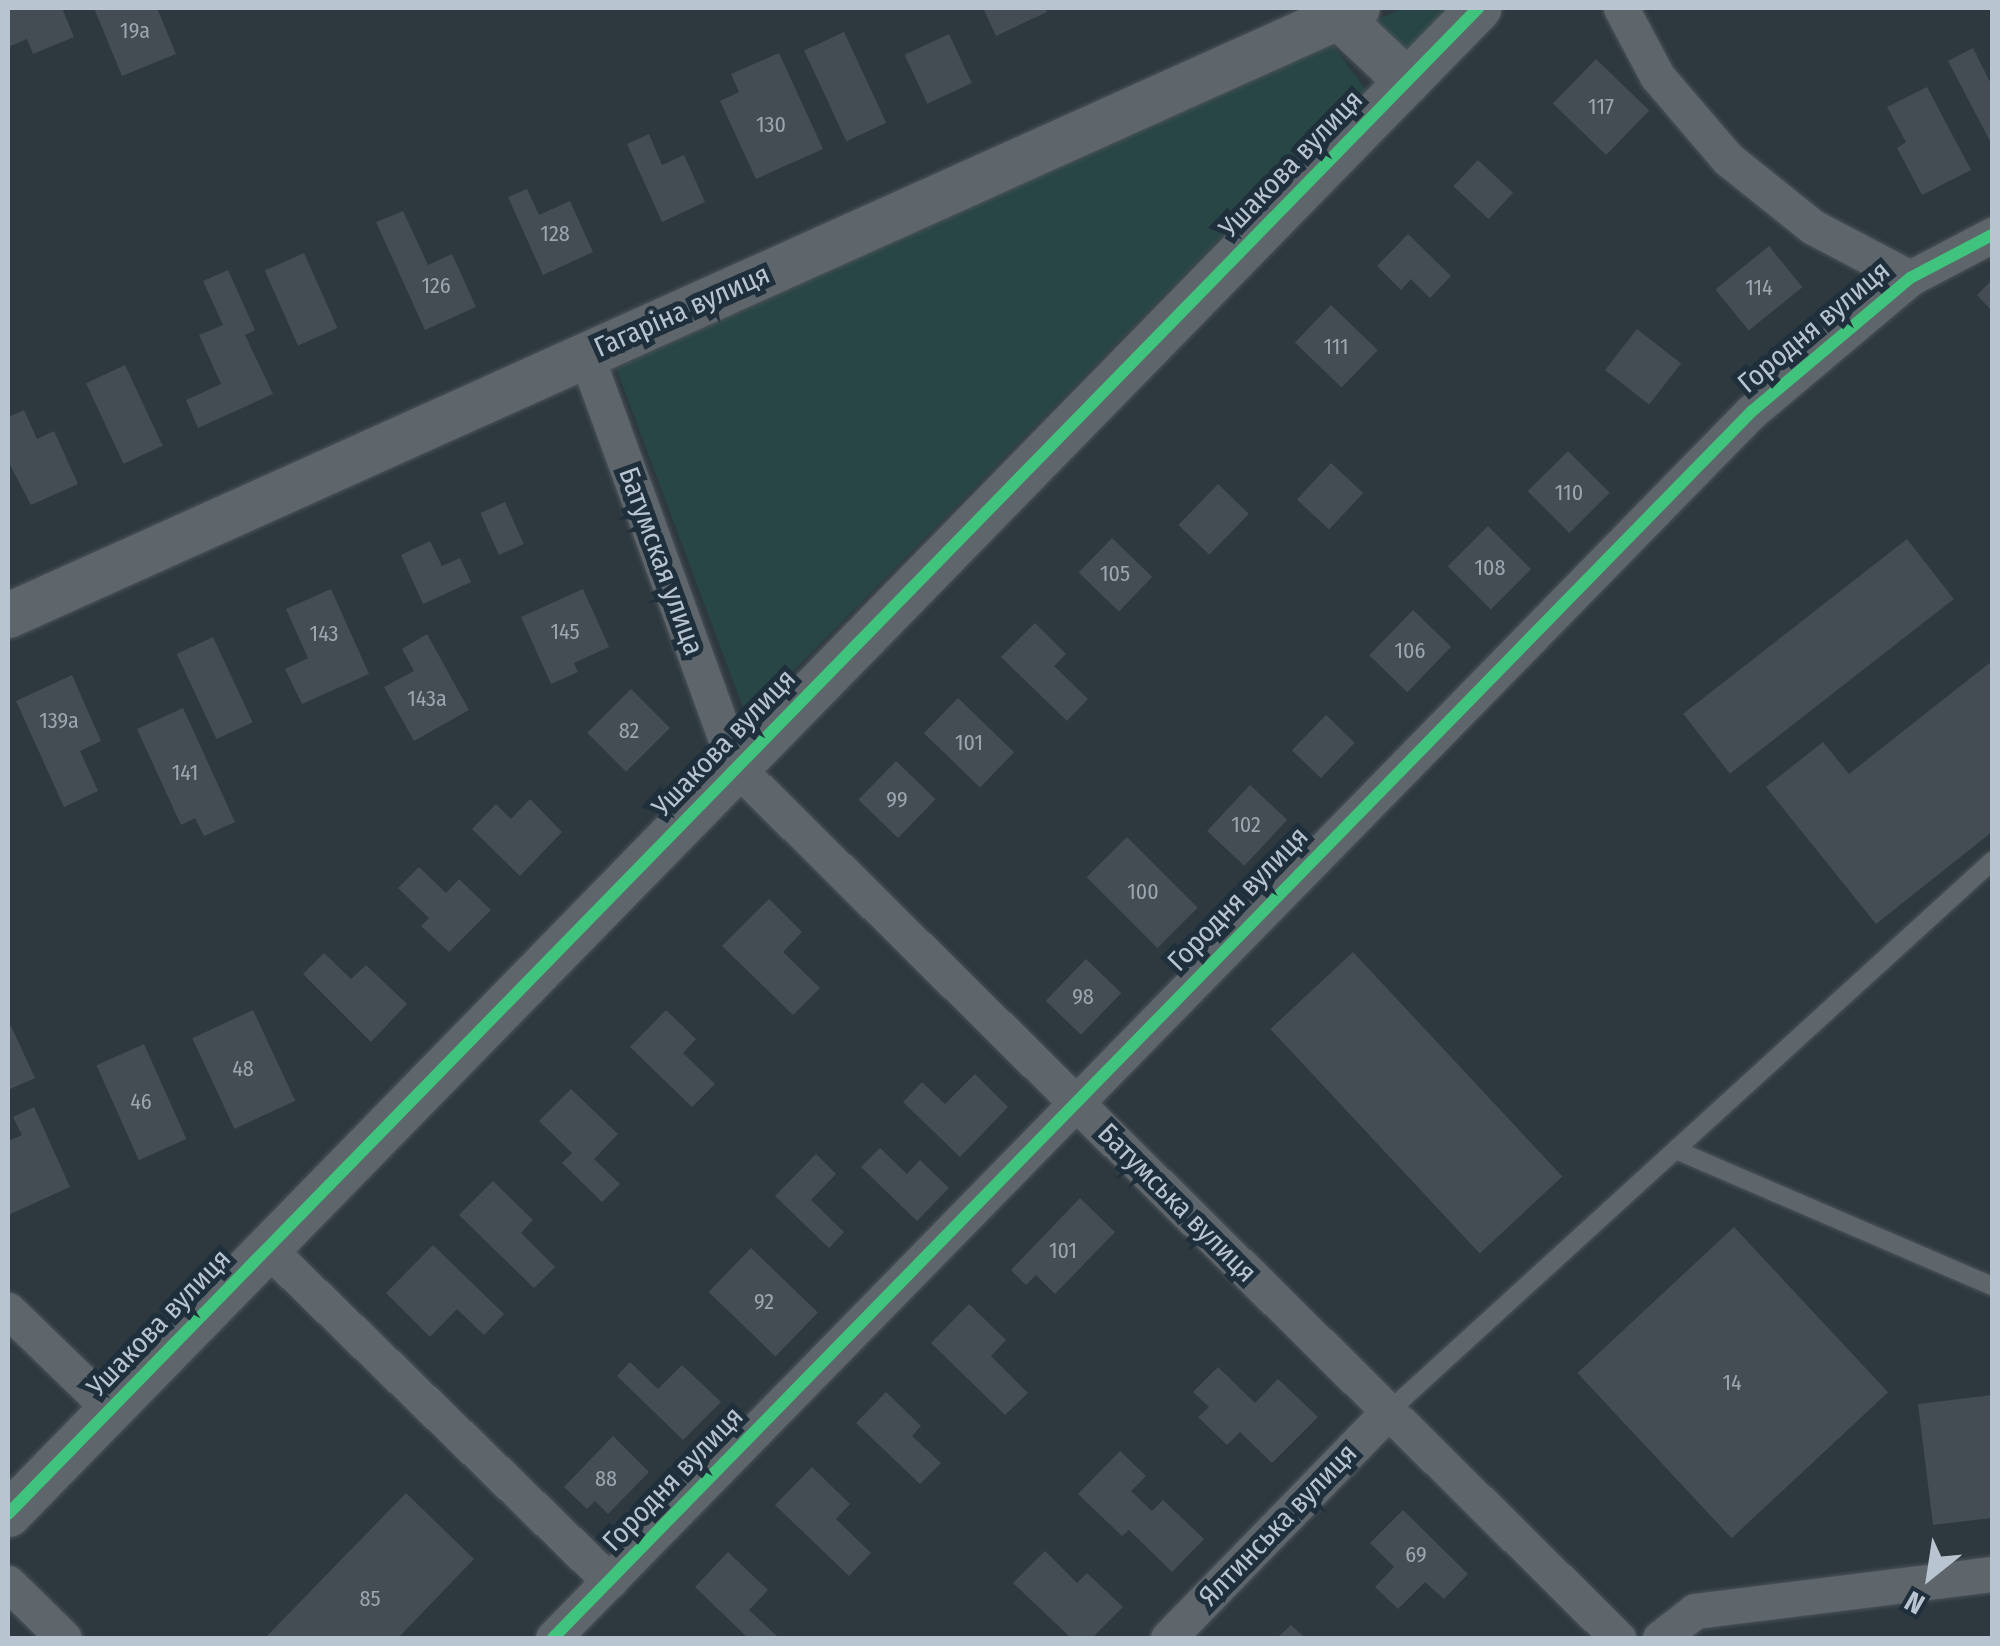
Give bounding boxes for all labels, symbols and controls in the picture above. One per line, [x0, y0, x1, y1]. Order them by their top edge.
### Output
house number: 19а [120, 18, 150, 44]
street label: Ушакова вулиця [1212, 83, 1370, 245]
house number: 117 [1588, 94, 1614, 120]
house number: 130 [756, 112, 786, 138]
house number: 128 [540, 221, 570, 247]
street label: Городня вулиця [1731, 254, 1897, 400]
street label: Гагаріна вулиця [589, 257, 775, 365]
house number: 126 [421, 273, 451, 299]
house number: 114 [1745, 275, 1773, 301]
house number: 111 [1323, 334, 1349, 360]
street label: Батумская улица [611, 462, 711, 660]
house number: 110 [1555, 480, 1583, 506]
house number: 108 [1474, 555, 1506, 581]
house number: 105 [1100, 561, 1130, 587]
house number: 145 [550, 619, 580, 645]
house number: 143 [310, 621, 338, 647]
house number: 106 [1395, 638, 1425, 664]
street label: Ушакова вулиця [645, 662, 803, 824]
house number: 143а [407, 686, 447, 712]
house number: 139а [39, 708, 79, 734]
house number: 82 [619, 718, 639, 744]
house number: 101 [955, 730, 983, 756]
house number: 141 [172, 760, 198, 786]
house number: 99 [886, 787, 908, 813]
house number: 102 [1231, 812, 1261, 838]
street label: Городня вулиця [1161, 820, 1315, 978]
house number: 100 [1127, 879, 1159, 905]
house number: 98 [1072, 984, 1094, 1010]
house number: 48 [232, 1056, 254, 1082]
house number: 46 [130, 1089, 152, 1115]
street label: Батумська вулиця [1091, 1117, 1263, 1289]
house number: 101 [1049, 1238, 1077, 1264]
street label: Ушакова вулиця [80, 1242, 238, 1404]
house number: 92 [754, 1289, 774, 1315]
house number: 14 [1722, 1370, 1742, 1396]
street label: Городня вулиця [596, 1400, 750, 1558]
street label: Ялтинська вулиця [1192, 1437, 1364, 1613]
house number: 88 [595, 1466, 617, 1492]
north arrow [1880, 1526, 1980, 1626]
house number: 69 [1405, 1542, 1427, 1568]
text: N [1899, 1584, 1930, 1621]
house number: 85 [359, 1586, 381, 1612]

